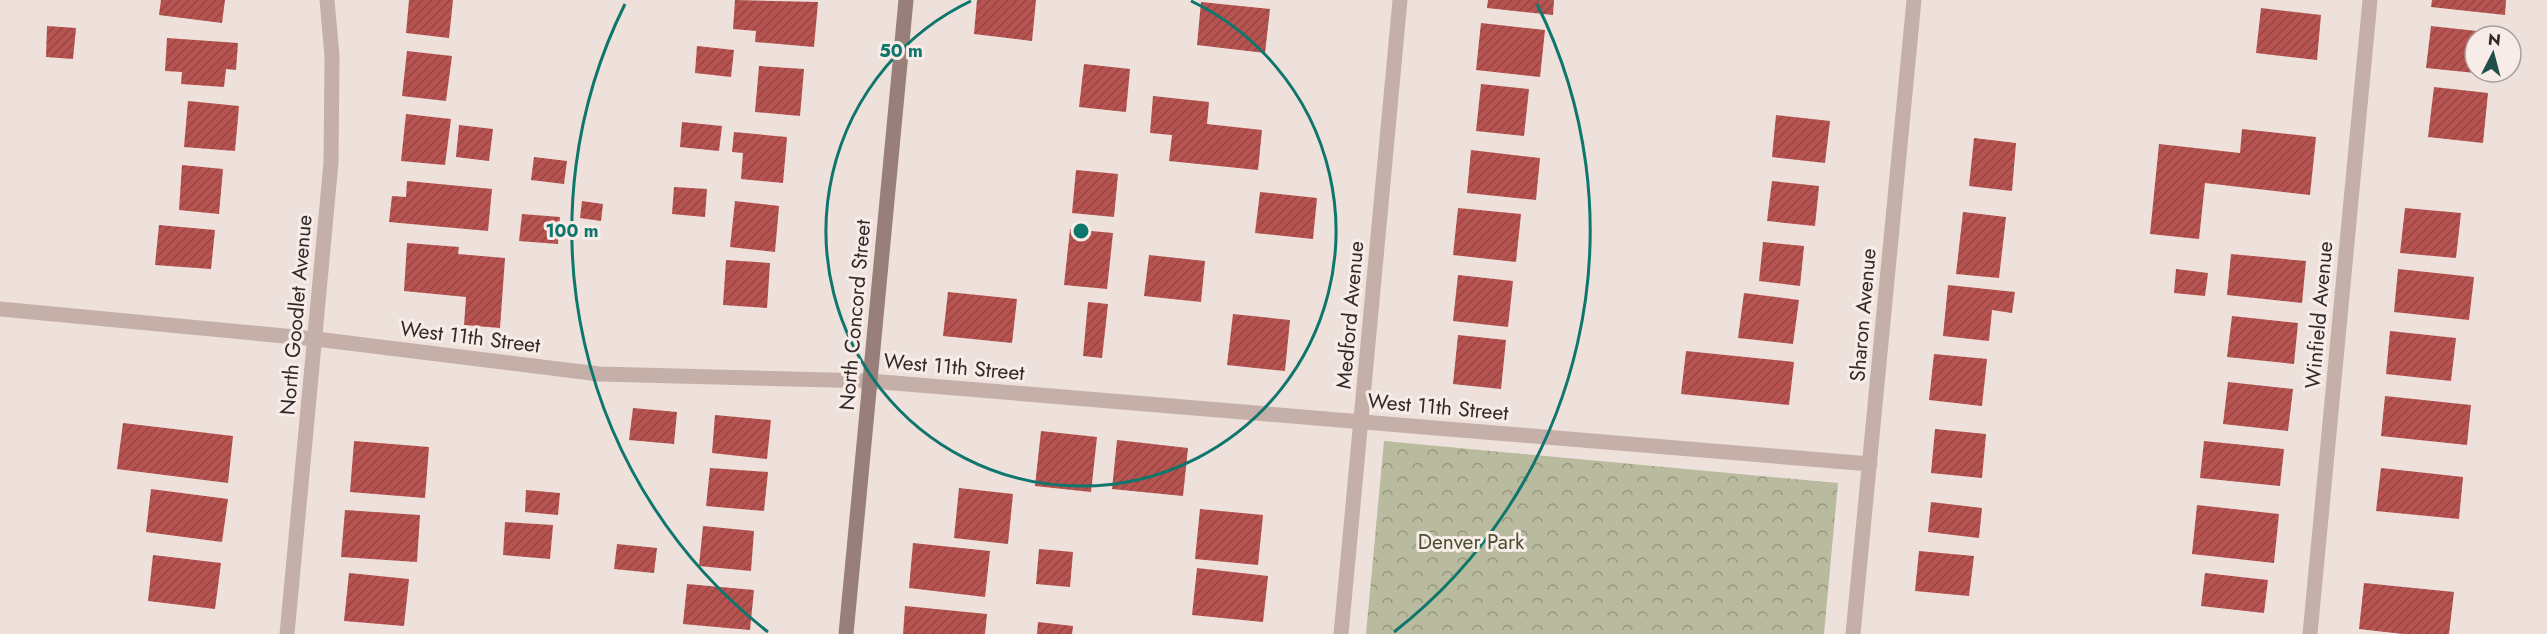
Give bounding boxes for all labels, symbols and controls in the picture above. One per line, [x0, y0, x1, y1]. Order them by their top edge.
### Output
north arrow [2463, 24, 2523, 84]
text: N [2487, 27, 2502, 52]
text: 50 m [879, 38, 923, 64]
street label: North Goodlet Avenue [272, 213, 320, 416]
text: 100 m [545, 218, 599, 244]
street label: North Concord Street [832, 218, 878, 412]
centre of rings [1071, 221, 1091, 241]
street label: Medford Avenue [1329, 240, 1371, 390]
street label: Winfield Avenue [2298, 240, 2340, 390]
street label: Sharon Avenue [1842, 247, 1884, 383]
street label: West 11th Street [398, 314, 542, 360]
street label: West 11th Street [882, 346, 1026, 388]
street label: West 11th Street [1366, 386, 1510, 428]
park label: Denver Park [1418, 527, 1525, 557]

